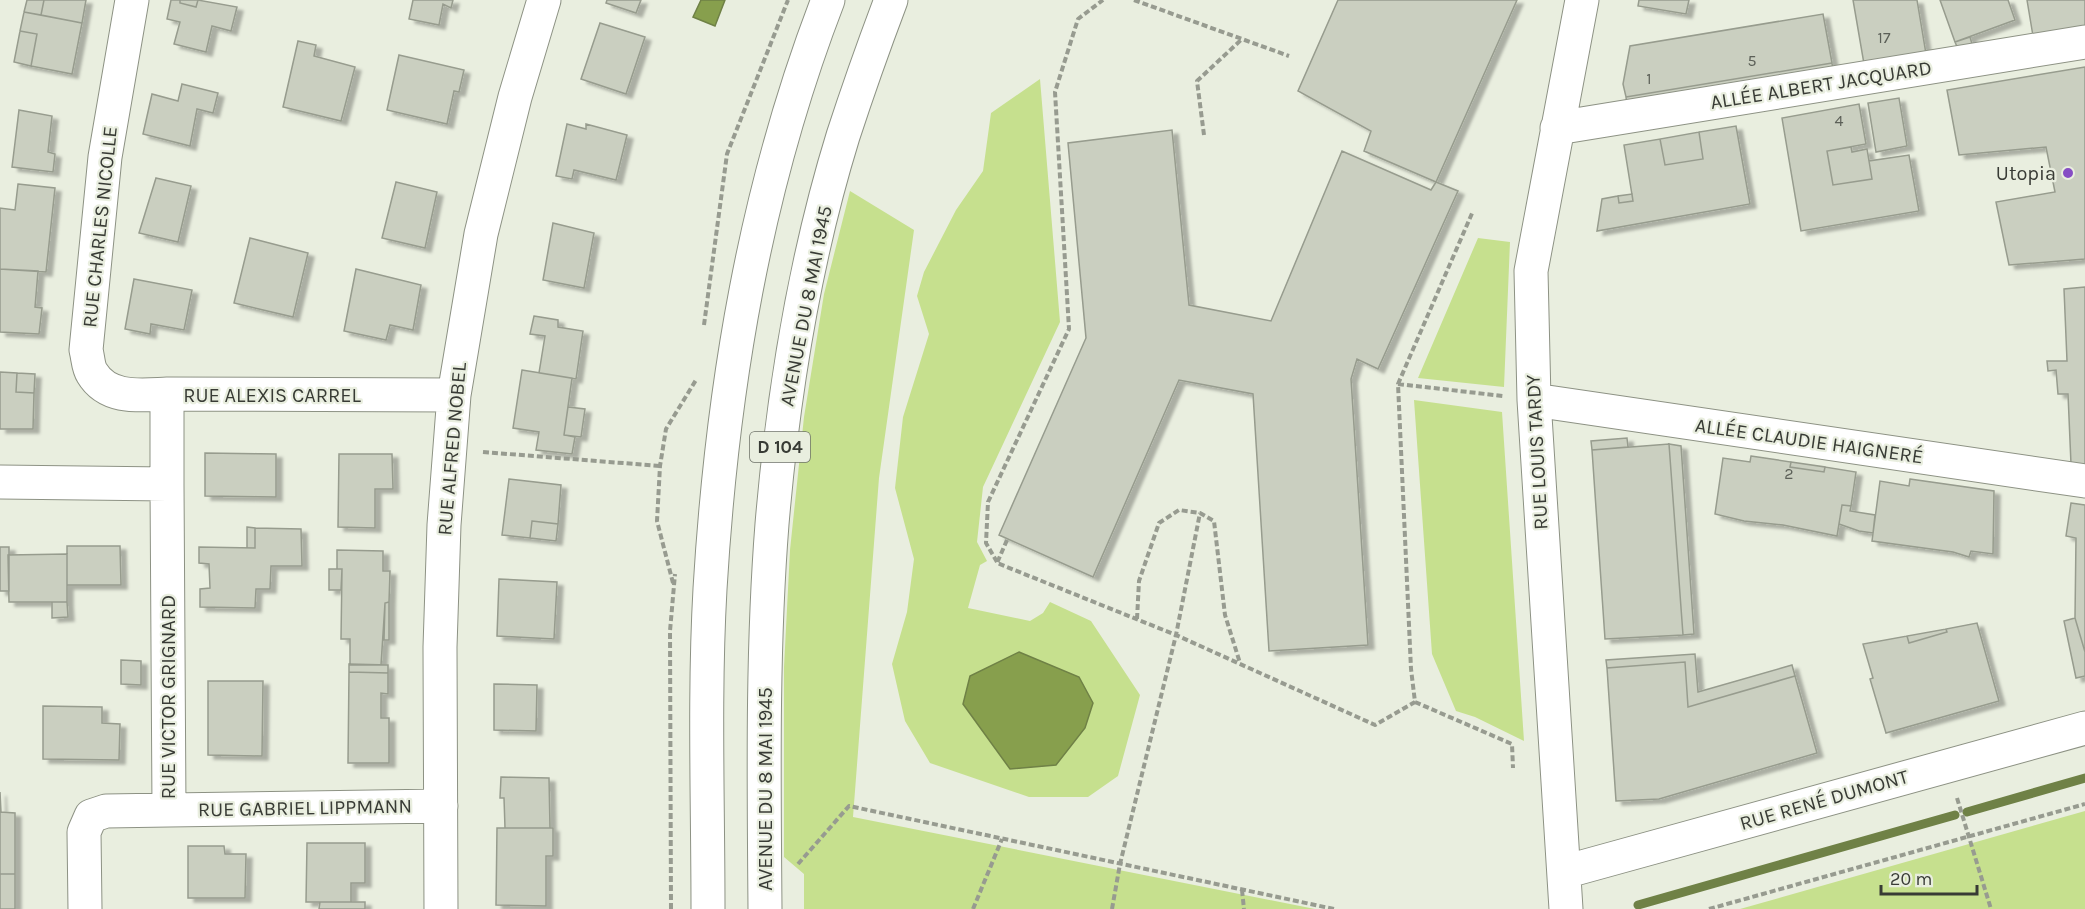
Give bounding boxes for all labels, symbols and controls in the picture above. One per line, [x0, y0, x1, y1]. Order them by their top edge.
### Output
house number: 17 [1878, 28, 1891, 47]
house number: 5 [1747, 51, 1757, 70]
street label: ALLÉE ALBERT JACQUARD [1709, 55, 1933, 114]
house number: 1 [1646, 69, 1652, 88]
house number: 4 [1835, 111, 1844, 130]
street label: RUE CHARLES NICOLLE [78, 125, 122, 329]
place label: Utopia [1996, 162, 2056, 185]
marker: Utopia [2061, 166, 2075, 180]
street label: AVENUE DU 8 MAI 1945 [775, 204, 837, 408]
street label: RUE ALFRED NOBEL [433, 361, 471, 537]
street label: RUE LOUIS TARDY [1521, 374, 1553, 530]
street label: RUE ALEXIS CARREL [183, 384, 361, 407]
street label: ALLÉE CLAUDIE HAIGNERÉ [1693, 413, 1925, 468]
road number: D 104 [750, 432, 810, 462]
house number: 2 [1784, 464, 1794, 483]
street label: RUE VICTOR GRIGNARD [157, 595, 180, 799]
street label: AVENUE DU 8 MAI 1945 [754, 687, 777, 891]
street label: RUE RENÉ DUMONT [1737, 764, 1911, 835]
street label: RUE GABRIEL LIPPMANN [198, 795, 412, 821]
scale bar [1881, 858, 1977, 896]
text: 20 m [1890, 868, 1932, 890]

